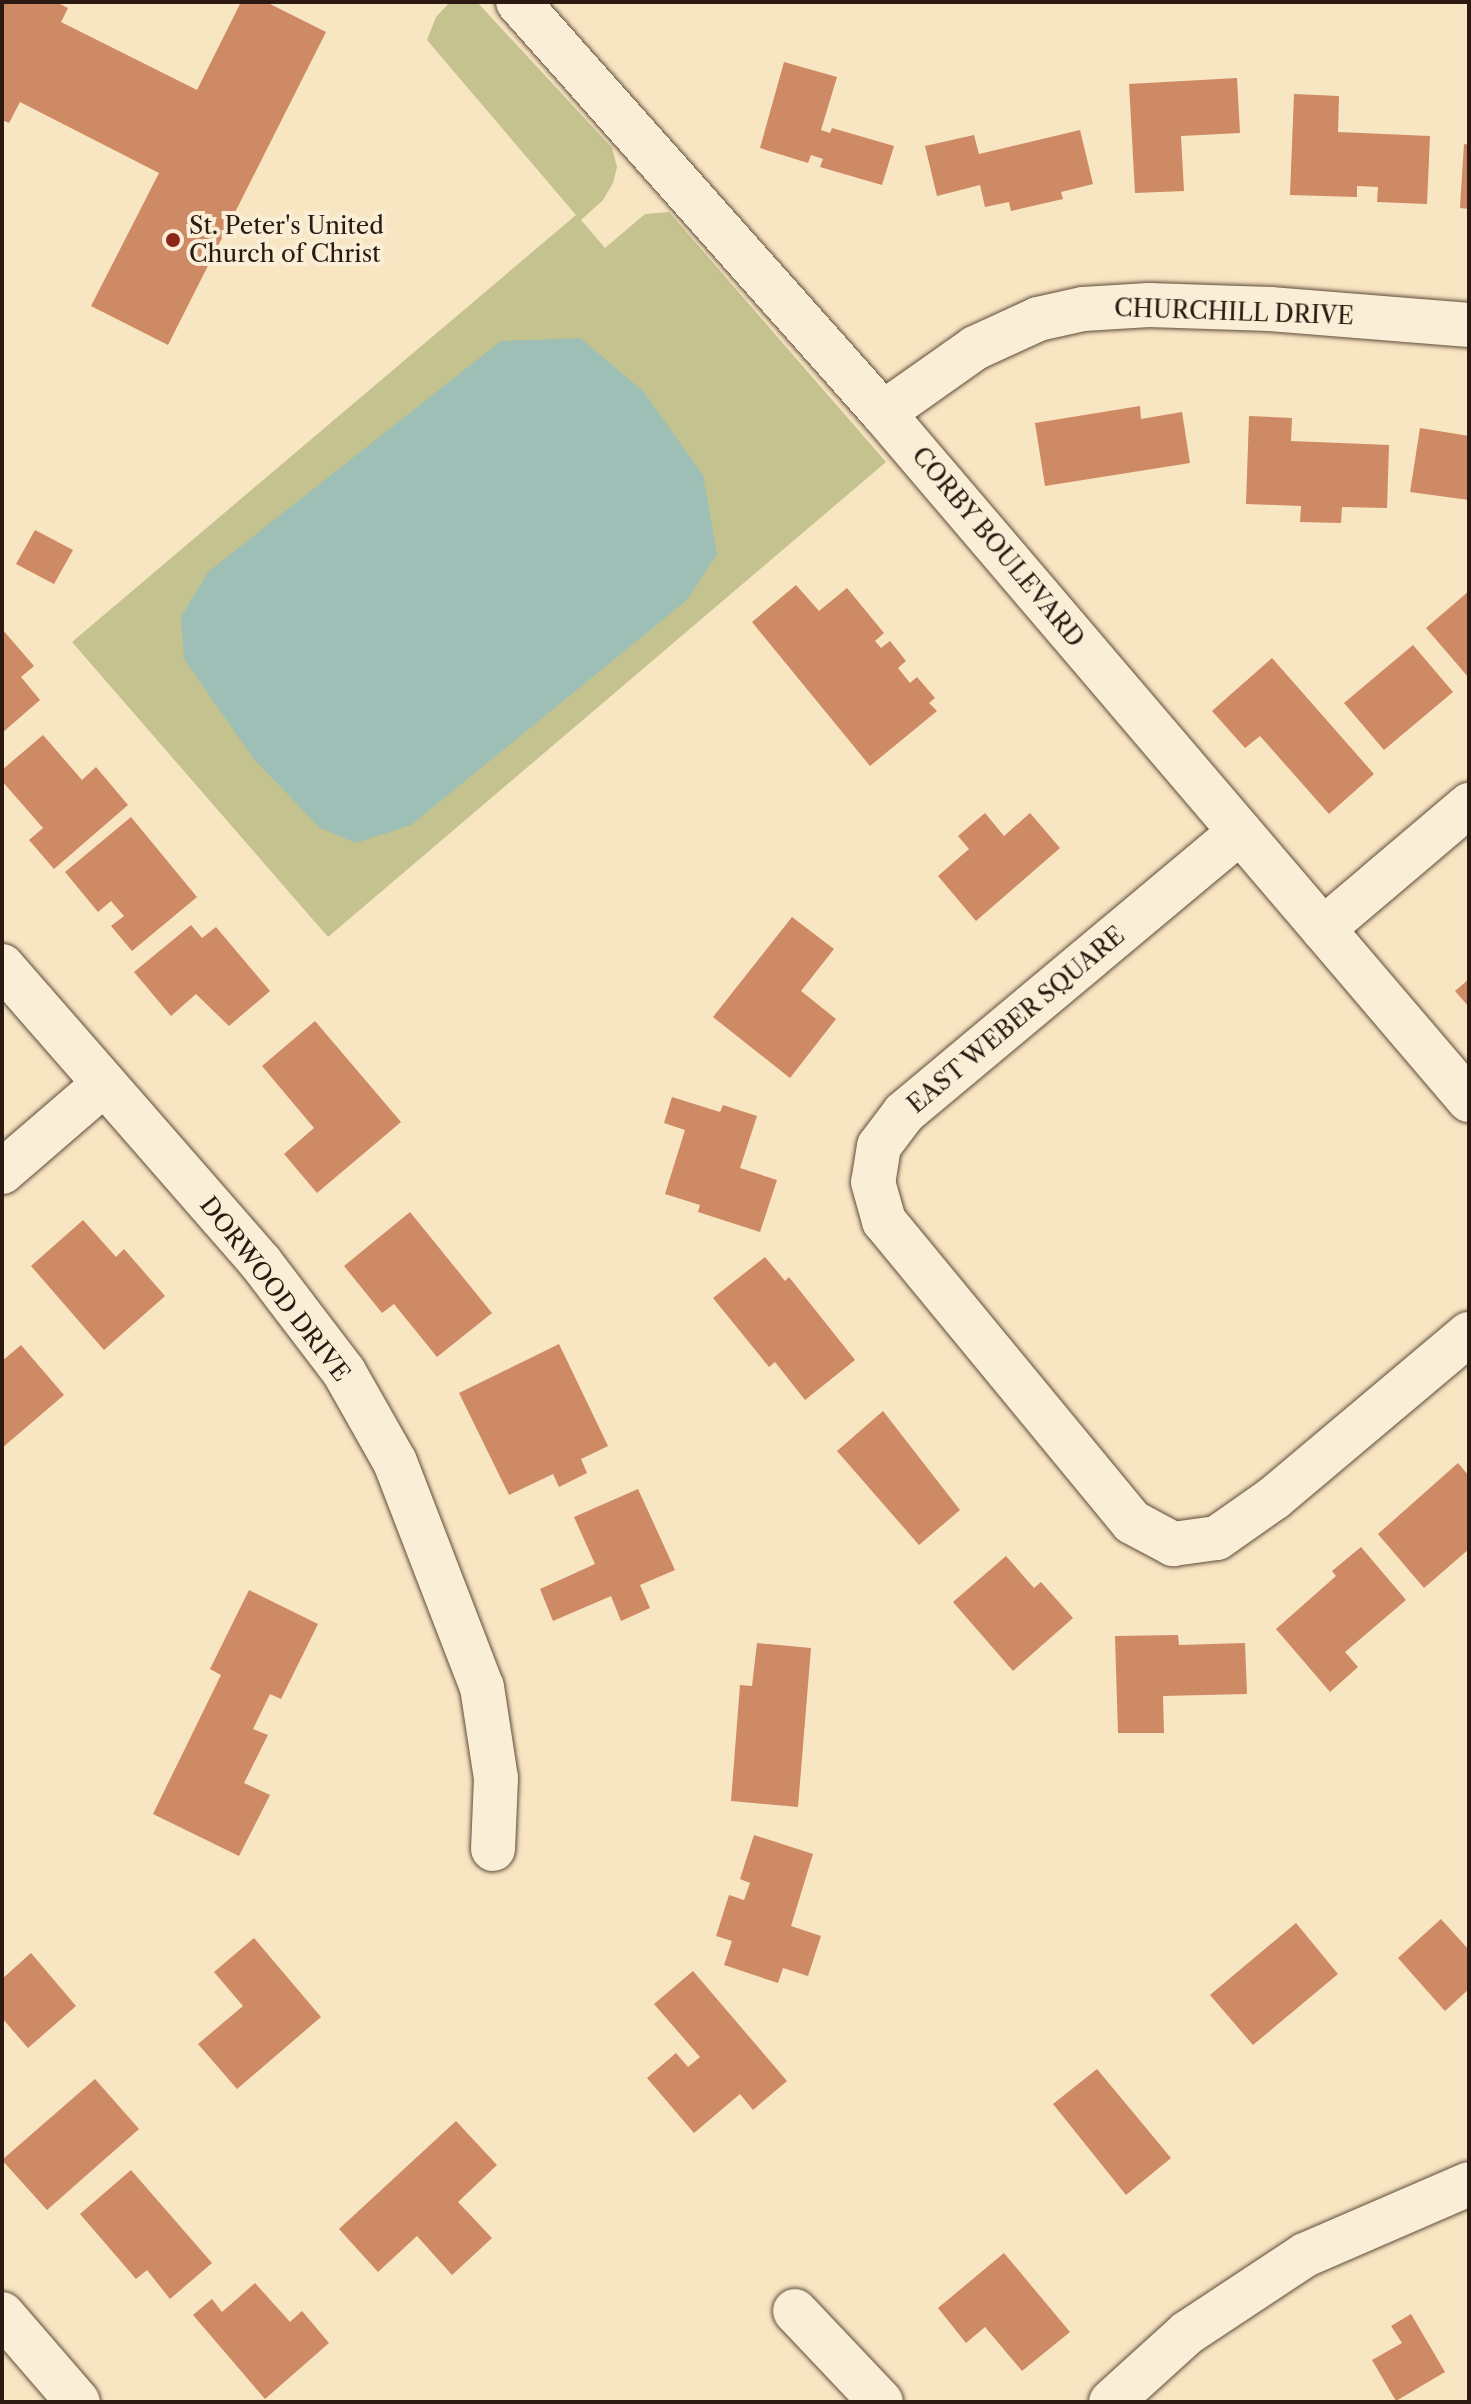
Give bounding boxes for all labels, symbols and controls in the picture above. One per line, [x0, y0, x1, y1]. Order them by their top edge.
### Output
place label: St. Peter's United Church of Christ [189, 212, 384, 268]
marker: St. Peter's United Church of Christ [164, 231, 182, 249]
street label: CHURCHILL DRIVE [1113, 293, 1355, 331]
street label: CORBY BOULEVARD [906, 441, 1090, 653]
street label: EAST WEBER SQUARE [901, 920, 1131, 1120]
street label: DORWOOD DRIVE [194, 1191, 356, 1387]

